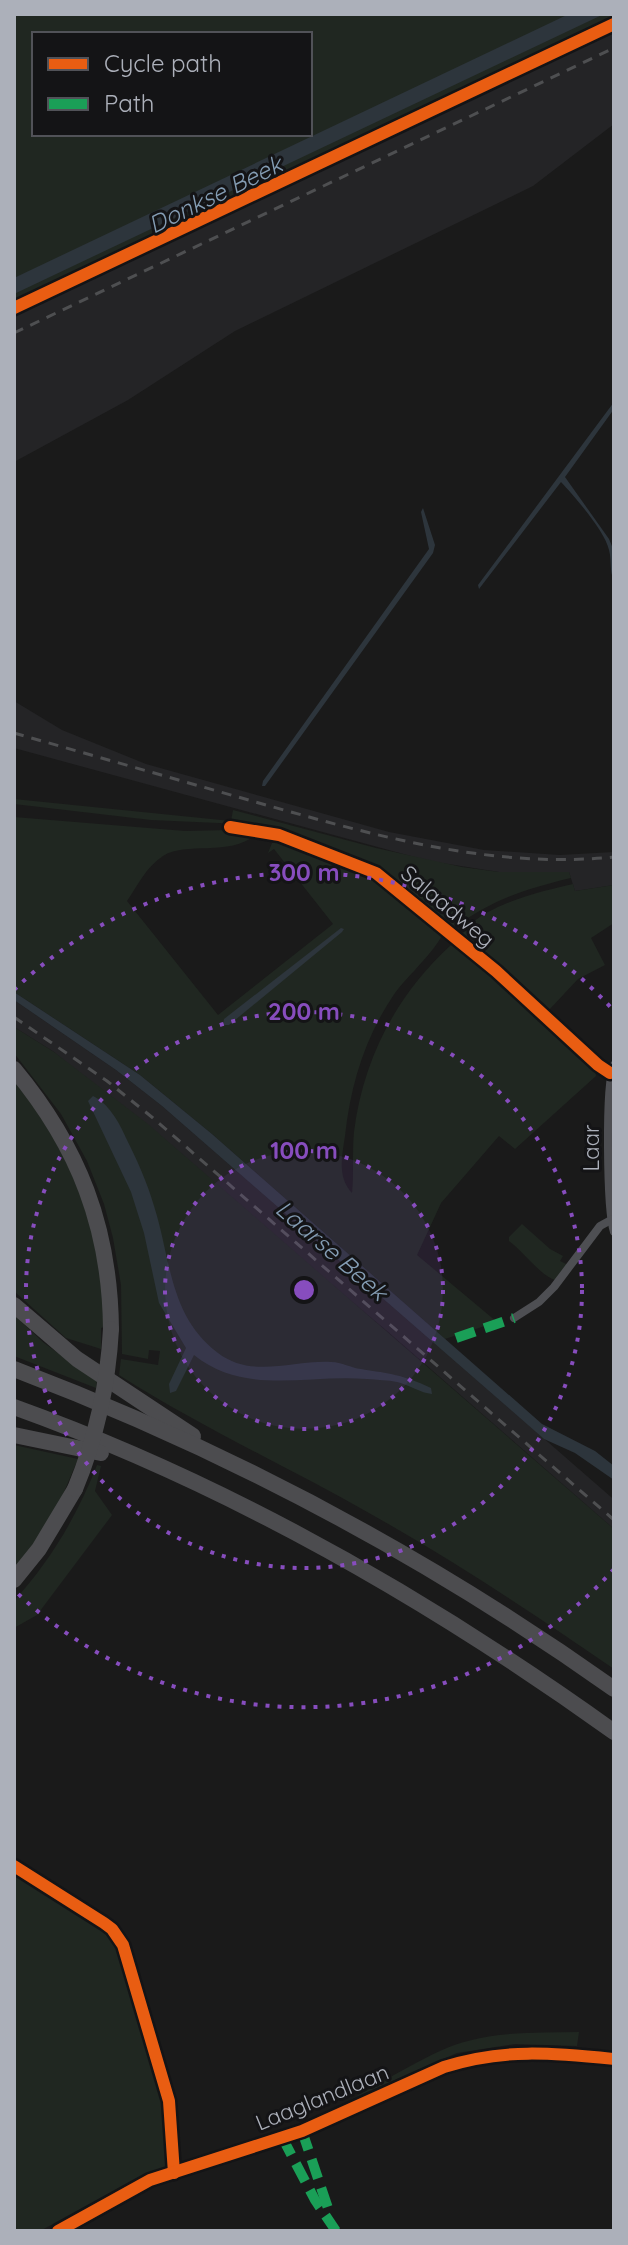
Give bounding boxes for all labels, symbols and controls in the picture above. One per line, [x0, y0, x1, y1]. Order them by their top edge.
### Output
legend [32, 32, 312, 136]
text: Cycle path [104, 48, 222, 78]
text: Path [104, 88, 155, 118]
water label: Donkse Beek [143, 148, 289, 239]
text: 300 m [268, 857, 340, 887]
street label: Salaadweg [395, 859, 501, 953]
text: 200 m [268, 996, 340, 1026]
street label: Laar [577, 1124, 605, 1172]
text: 100 m [270, 1135, 338, 1165]
water label: Laarse Beek [270, 1193, 396, 1308]
centre of rings [290, 1276, 318, 1304]
street label: Laaglandlaan [251, 2058, 393, 2136]

